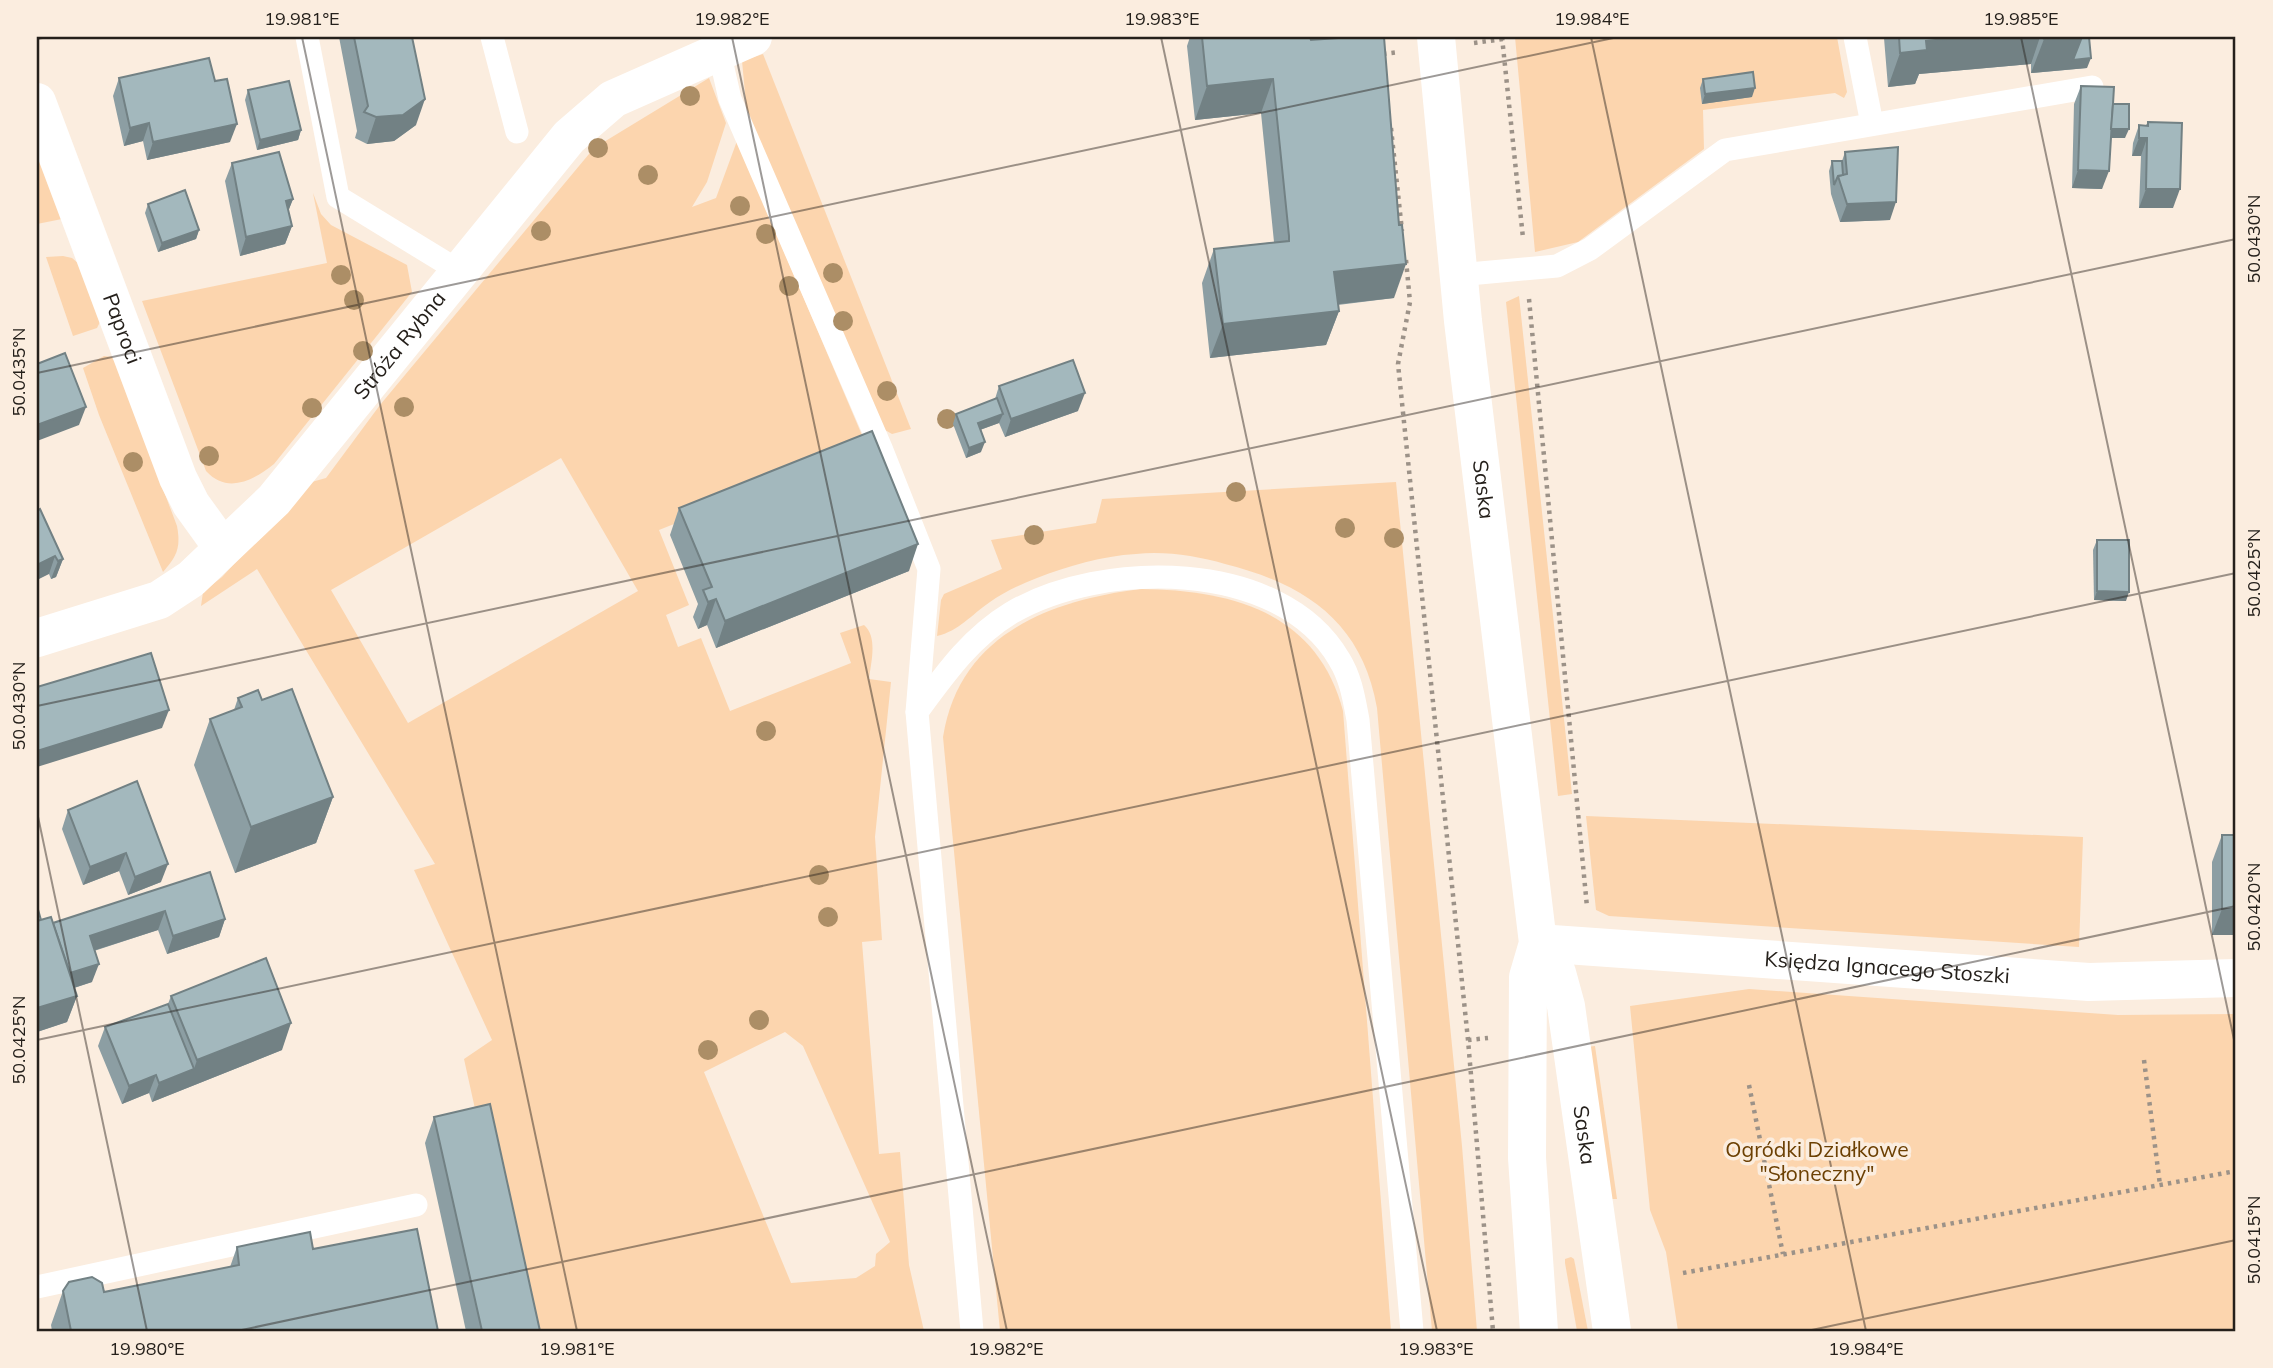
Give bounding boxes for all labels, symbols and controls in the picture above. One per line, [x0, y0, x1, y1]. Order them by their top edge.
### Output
text: 19.981°E [264, 7, 340, 30]
text: 19.982°E [694, 7, 770, 30]
text: 19.983°E [1124, 7, 1200, 30]
text: 19.984°E [1554, 7, 1630, 30]
text: 19.985°E [1983, 7, 2059, 30]
text: 50.0430°N [2242, 194, 2265, 284]
street label: Stróża Rybna [347, 285, 451, 404]
street label: Paproci [98, 289, 148, 367]
text: 50.0435°N [7, 327, 30, 417]
street label: Saska [1468, 458, 1501, 520]
text: 50.0425°N [2242, 528, 2265, 618]
text: 50.0430°N [7, 661, 30, 751]
text: 50.0420°N [2242, 862, 2265, 952]
street label: Księdza Ignacego Stoszki [1764, 945, 2011, 988]
text: 50.0425°N [7, 995, 30, 1085]
street label: Saska [1568, 1104, 1602, 1166]
park label: Ogródki Działkowe "Słoneczny" [1725, 1136, 1909, 1186]
text: 50.0415°N [2242, 1195, 2265, 1285]
text: 19.980°E [109, 1337, 185, 1360]
text: 19.981°E [539, 1337, 615, 1360]
text: 19.982°E [968, 1337, 1044, 1360]
text: 19.983°E [1398, 1337, 1474, 1360]
text: 19.984°E [1828, 1337, 1904, 1360]

